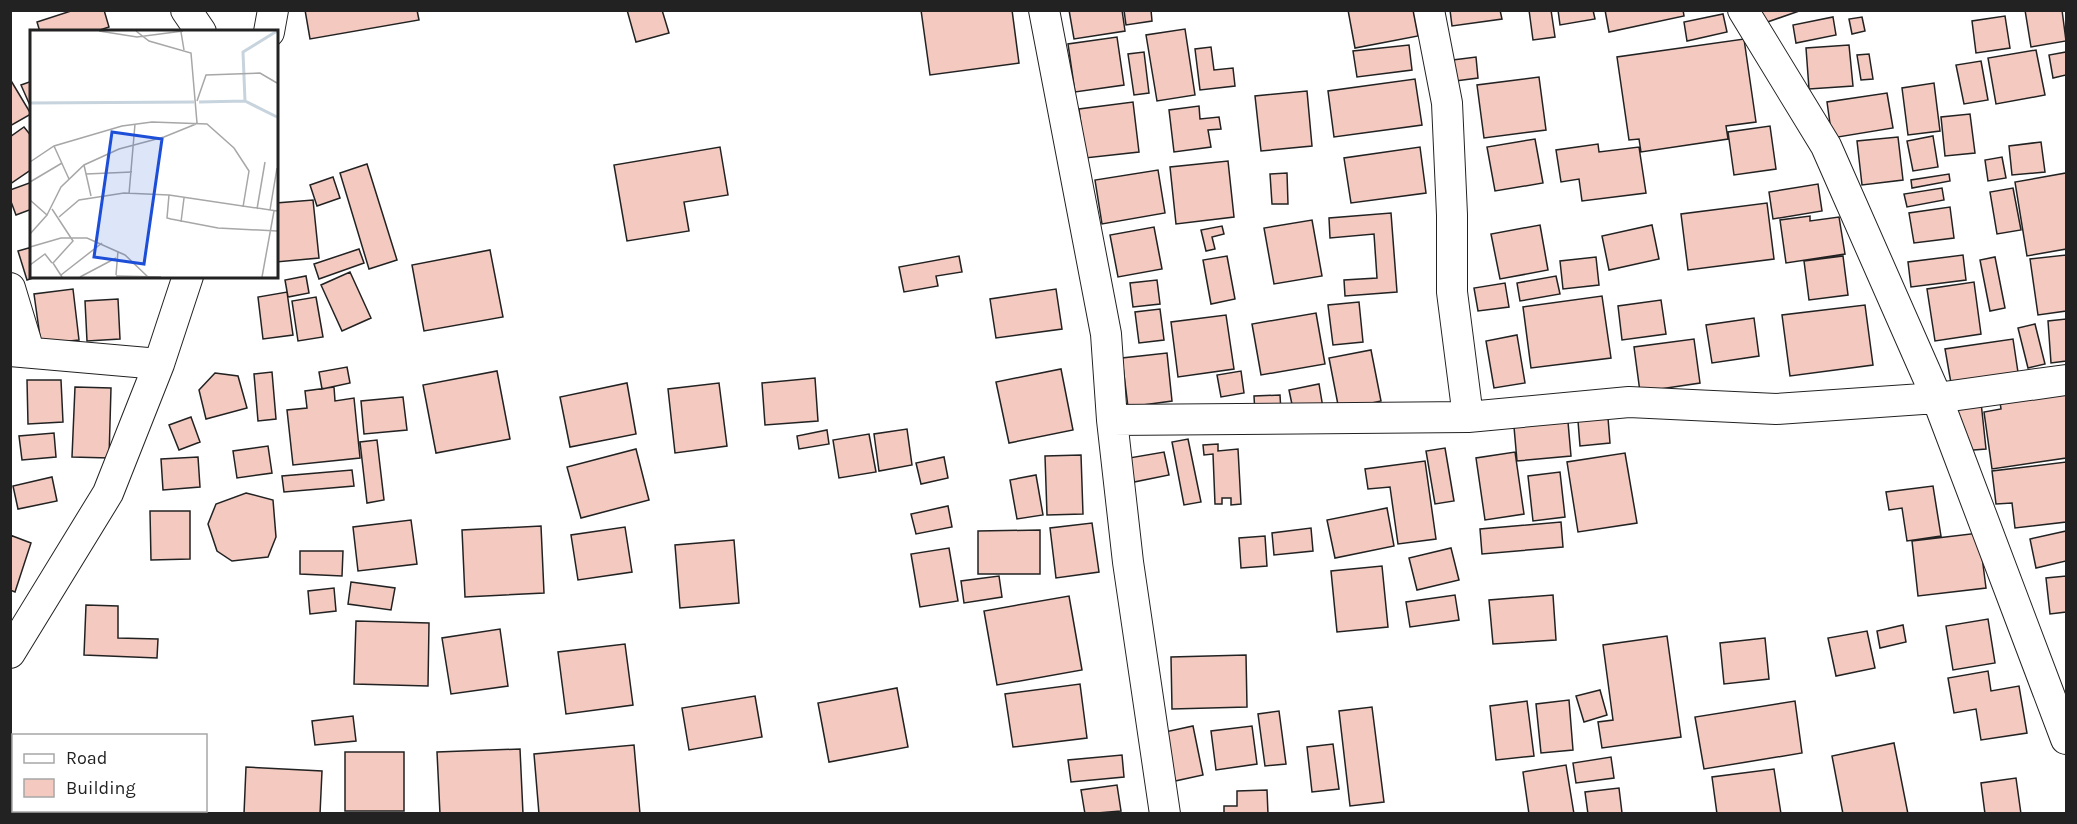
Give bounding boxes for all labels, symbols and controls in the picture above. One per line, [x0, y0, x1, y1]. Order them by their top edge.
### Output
inset map [30, 30, 278, 278]
legend [12, 734, 207, 812]
text: Road [66, 747, 107, 769]
text: Building [66, 777, 136, 799]

